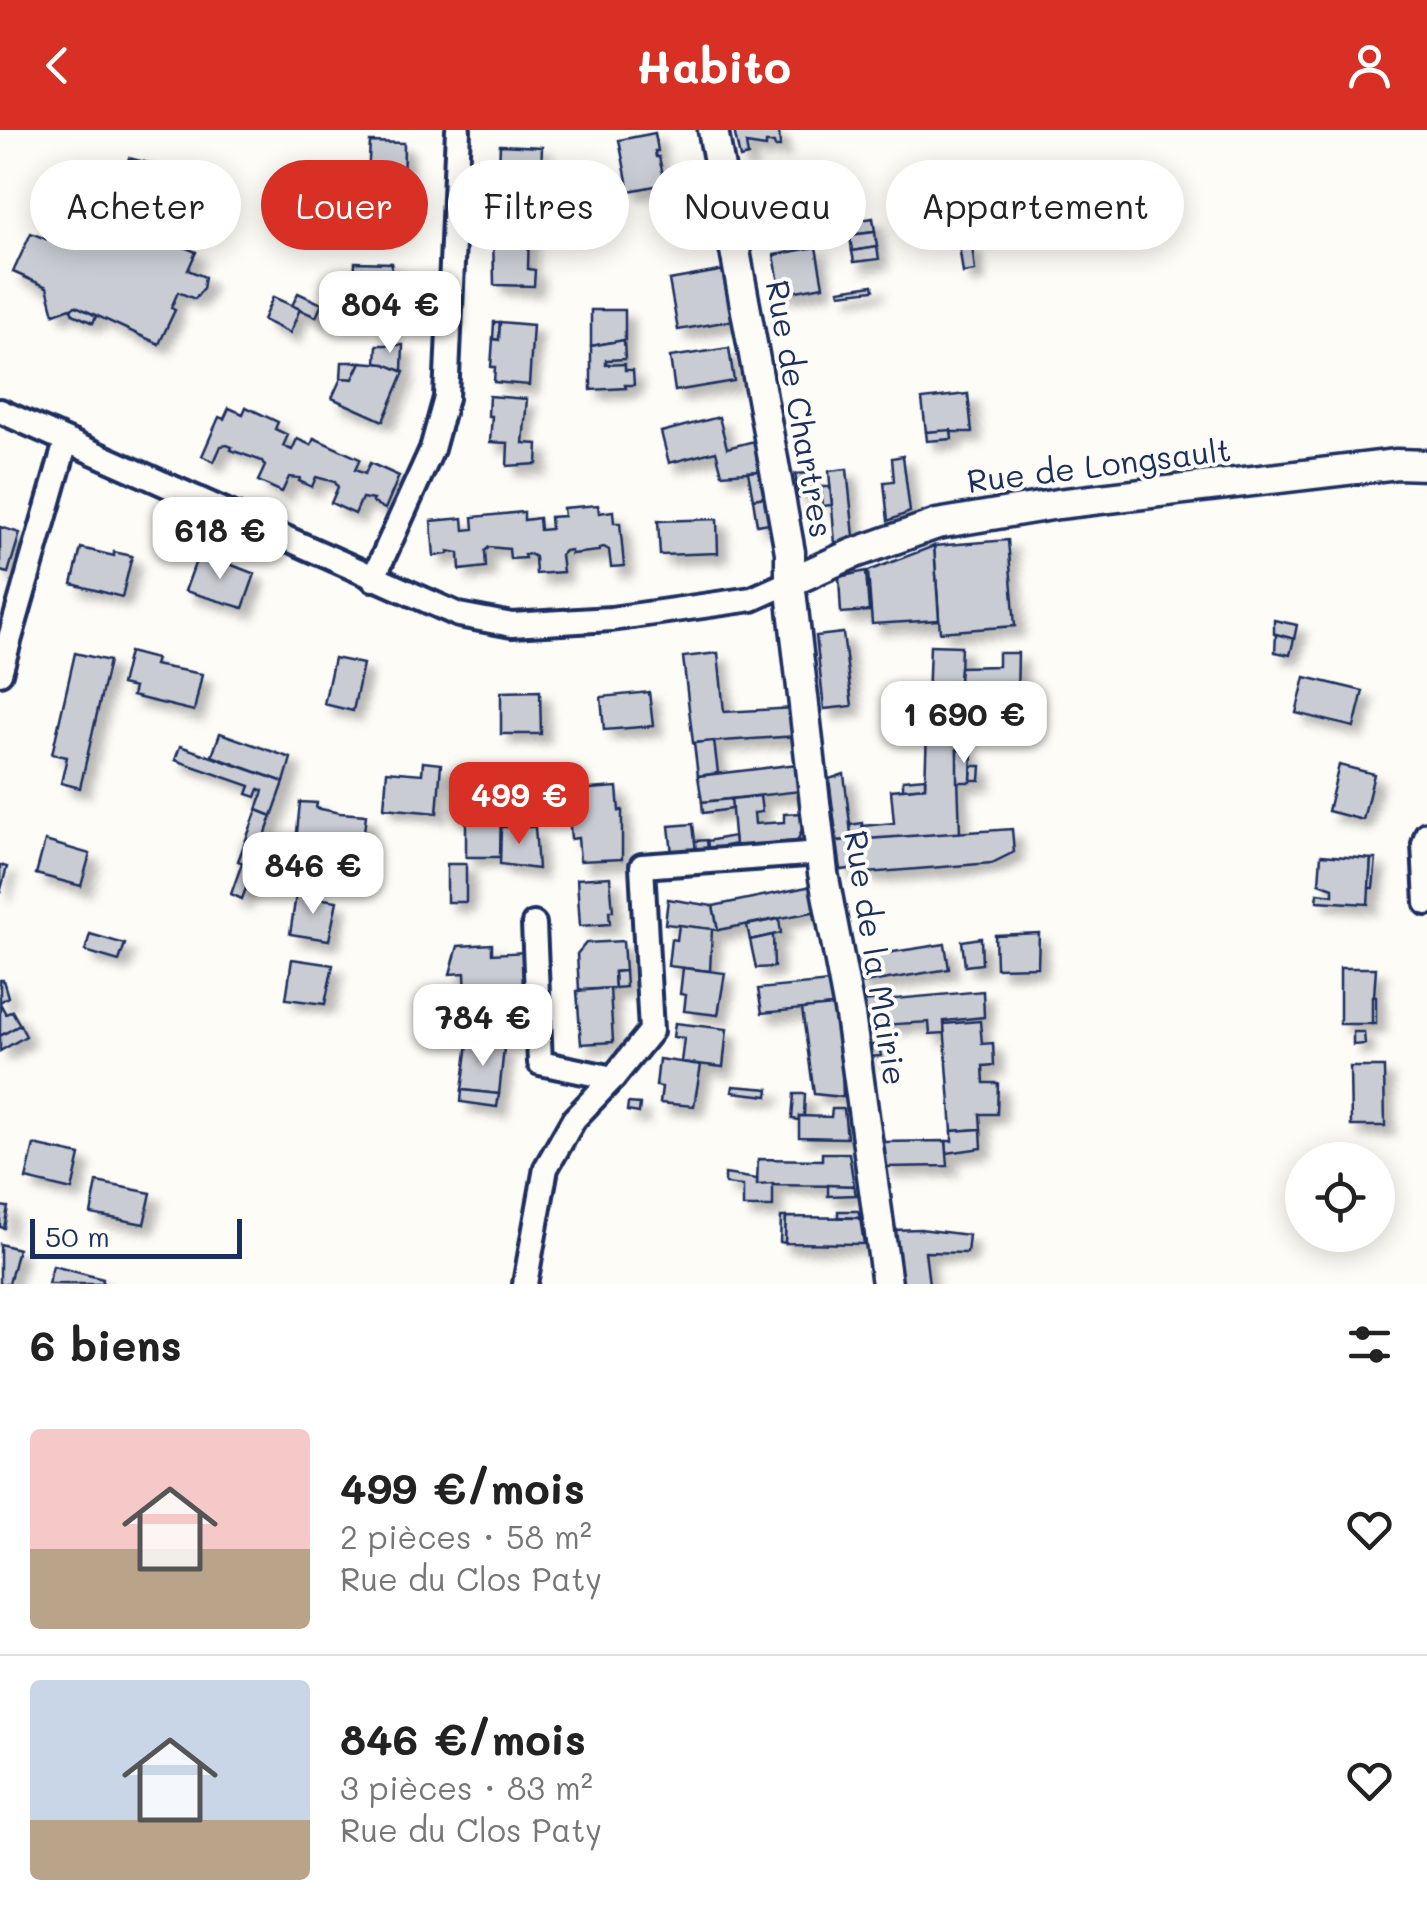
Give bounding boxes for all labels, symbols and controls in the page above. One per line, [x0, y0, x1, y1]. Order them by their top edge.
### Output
text: Habito [636, 36, 791, 94]
icon: back [30, 38, 85, 93]
icon: person [1342, 38, 1397, 93]
chip: Acheter [30, 160, 241, 250]
chip: Louer [261, 160, 428, 250]
chip: Filtres [448, 160, 629, 250]
chip: Nouveau [649, 160, 866, 250]
chip: Appartement [886, 160, 1184, 250]
pin: 804 € [320, 271, 460, 356]
street label: Rue de Chartres [758, 277, 844, 541]
text: 804 € [341, 282, 439, 324]
street label: Rue de Longsault [964, 427, 1233, 501]
pin: 618 € [150, 497, 290, 582]
text: 618 € [175, 508, 265, 550]
pin: 1 690 € [872, 681, 1056, 766]
text: 1 690 € [903, 692, 1025, 734]
pin: 499 € [449, 762, 589, 847]
text: 499 € [471, 773, 567, 815]
street label: Rue de la Mairie [836, 827, 918, 1088]
pin: 846 € [243, 832, 383, 917]
text: 846 € [265, 843, 361, 885]
pin: 784 € [413, 984, 553, 1069]
text: 784 € [435, 995, 531, 1037]
map controls [1285, 1142, 1395, 1252]
button: locate [1285, 1142, 1395, 1252]
scale bar [30, 1214, 242, 1258]
text: 50 m [45, 1218, 110, 1254]
text: 6 biens [30, 1317, 182, 1372]
icon: filters [1342, 1317, 1397, 1372]
text: 499 €/mois [340, 1460, 585, 1515]
icon: home [110, 1469, 230, 1589]
icon: heart [1342, 1502, 1397, 1557]
text: 2 pièces · 58 m² [340, 1515, 592, 1557]
text: Rue du Clos Paty [340, 1557, 602, 1599]
text: 846 €/mois [340, 1711, 586, 1766]
icon: home [110, 1720, 230, 1840]
icon: heart [1342, 1753, 1397, 1808]
text: 3 pièces · 83 m² [340, 1766, 593, 1808]
text: Rue du Clos Paty [340, 1808, 602, 1850]

